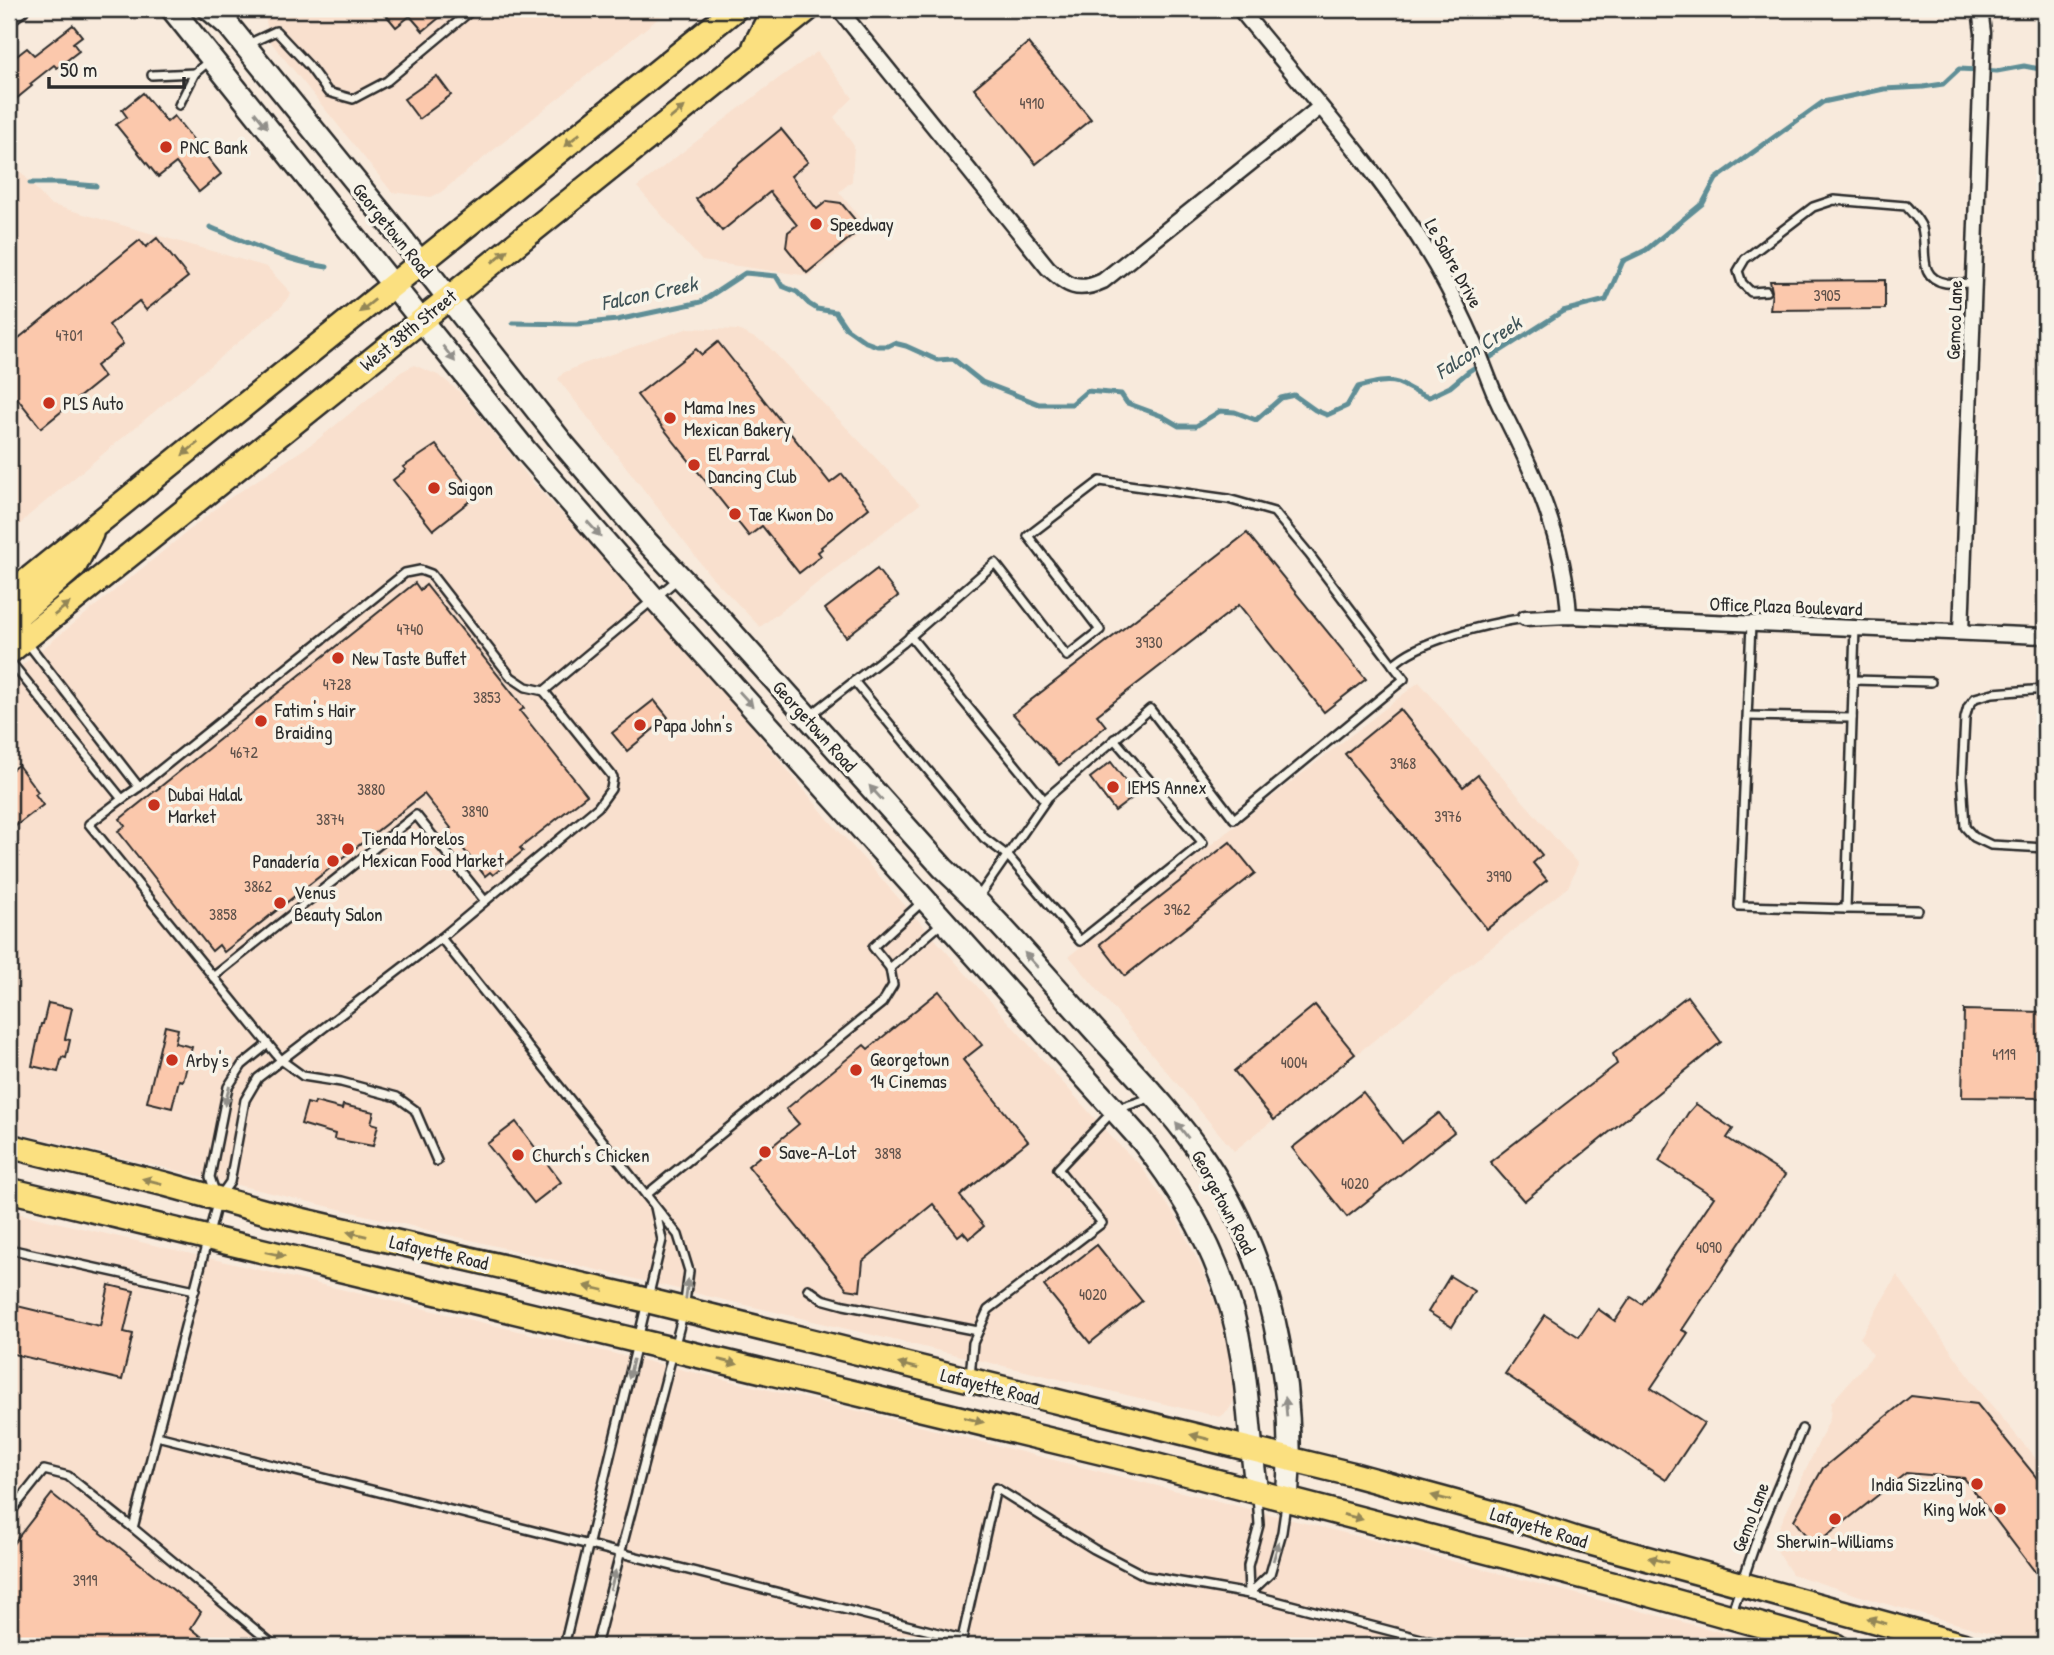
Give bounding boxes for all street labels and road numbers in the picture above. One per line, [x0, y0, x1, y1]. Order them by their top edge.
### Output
street label: Georgetown Road [347, 177, 440, 283]
street label: Le Sabre Drive [1419, 214, 1489, 313]
street label: Gemco Lane [1940, 279, 1968, 360]
street label: West 38th Street [354, 283, 462, 377]
street label: Office Plaza Boulevard [1709, 590, 1863, 622]
street label: Georgetown Road [767, 675, 863, 778]
street label: Georgetown Road [1186, 1145, 1263, 1259]
street label: Lafayette Road [387, 1228, 491, 1276]
street label: Lafayette Road [938, 1361, 1042, 1411]
street label: Gemo Lane [1725, 1478, 1775, 1555]
street label: Lafayette Road [1487, 1500, 1591, 1554]

